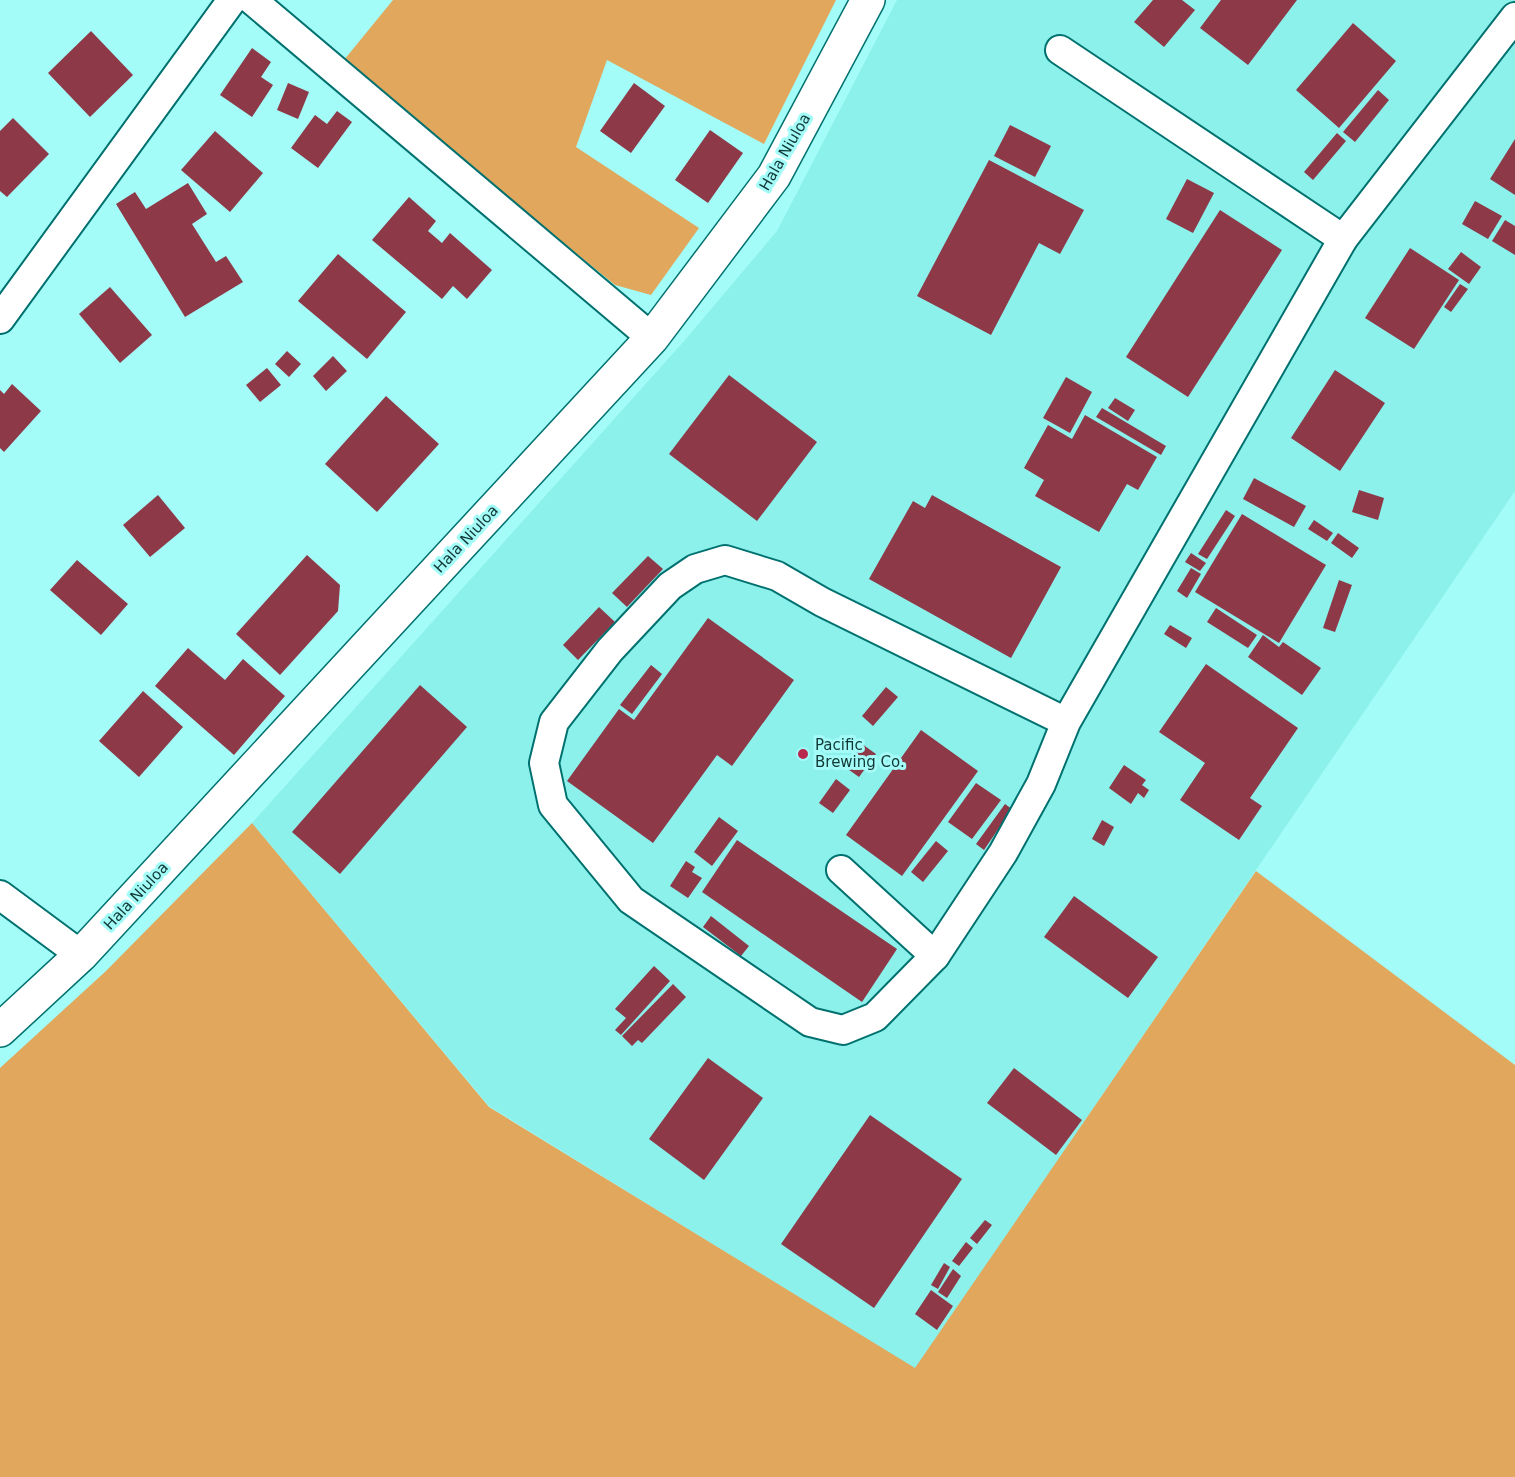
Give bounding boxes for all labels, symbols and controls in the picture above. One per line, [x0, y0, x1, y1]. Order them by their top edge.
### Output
street label: Hala Niuloa [756, 110, 814, 194]
street label: Hala Niuloa [430, 501, 502, 577]
place label: Pacific Brewing Co. [815, 736, 905, 771]
marker: Pacific Brewing Co. [796, 747, 810, 761]
street label: Hala Niuloa [100, 858, 172, 934]

